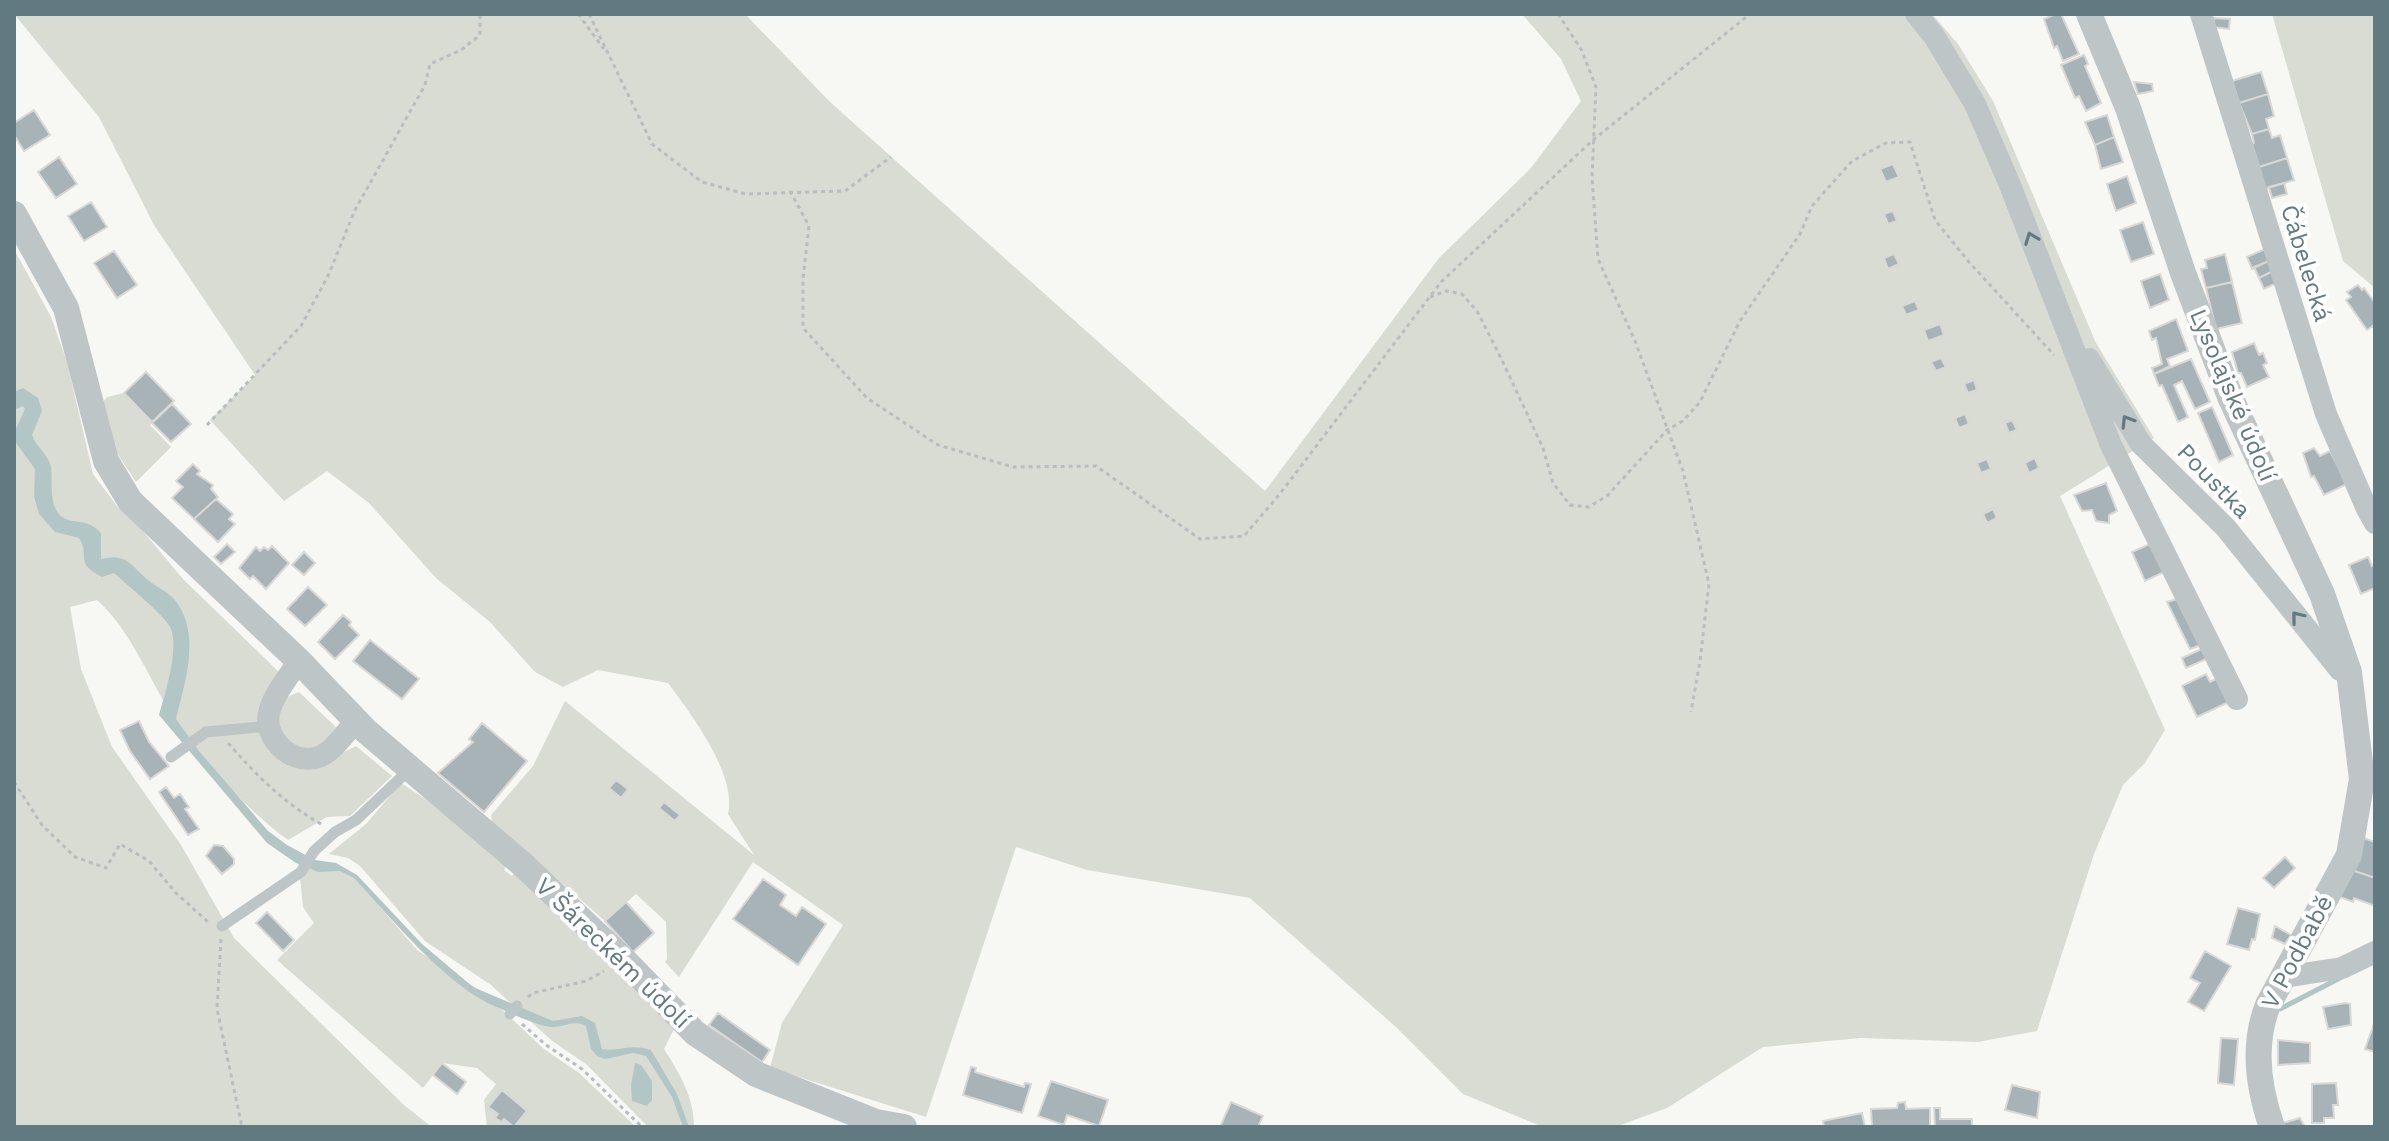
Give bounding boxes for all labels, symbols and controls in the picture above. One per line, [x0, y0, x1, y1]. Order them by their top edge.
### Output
street label: Čábelecká [2275, 201, 2337, 325]
one-way arrow [2024, 232, 2040, 246]
street label: Lysolajské údolí [2184, 305, 2282, 485]
one-way arrow [2121, 415, 2137, 430]
street label: Poustka [2172, 438, 2256, 524]
one-way arrow [2292, 611, 2306, 626]
street label: V Šáreckém údolí [530, 872, 696, 1034]
street label: V Podbabě [2255, 891, 2339, 1013]

